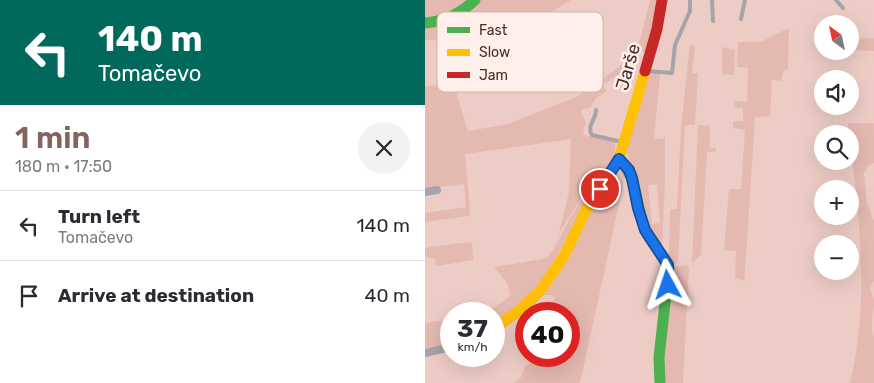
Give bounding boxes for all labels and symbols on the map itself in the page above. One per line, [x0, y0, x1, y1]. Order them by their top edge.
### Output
legend [437, 12, 603, 92]
north arrow [814, 15, 859, 60]
text: Fast [479, 22, 508, 39]
street label: Jarše [611, 41, 645, 93]
text: Slow [479, 44, 510, 61]
text: Jam [479, 67, 508, 84]
pin [579, 168, 621, 210]
position arrow [641, 258, 693, 310]
speed limit sign: 40 [515, 302, 580, 367]

